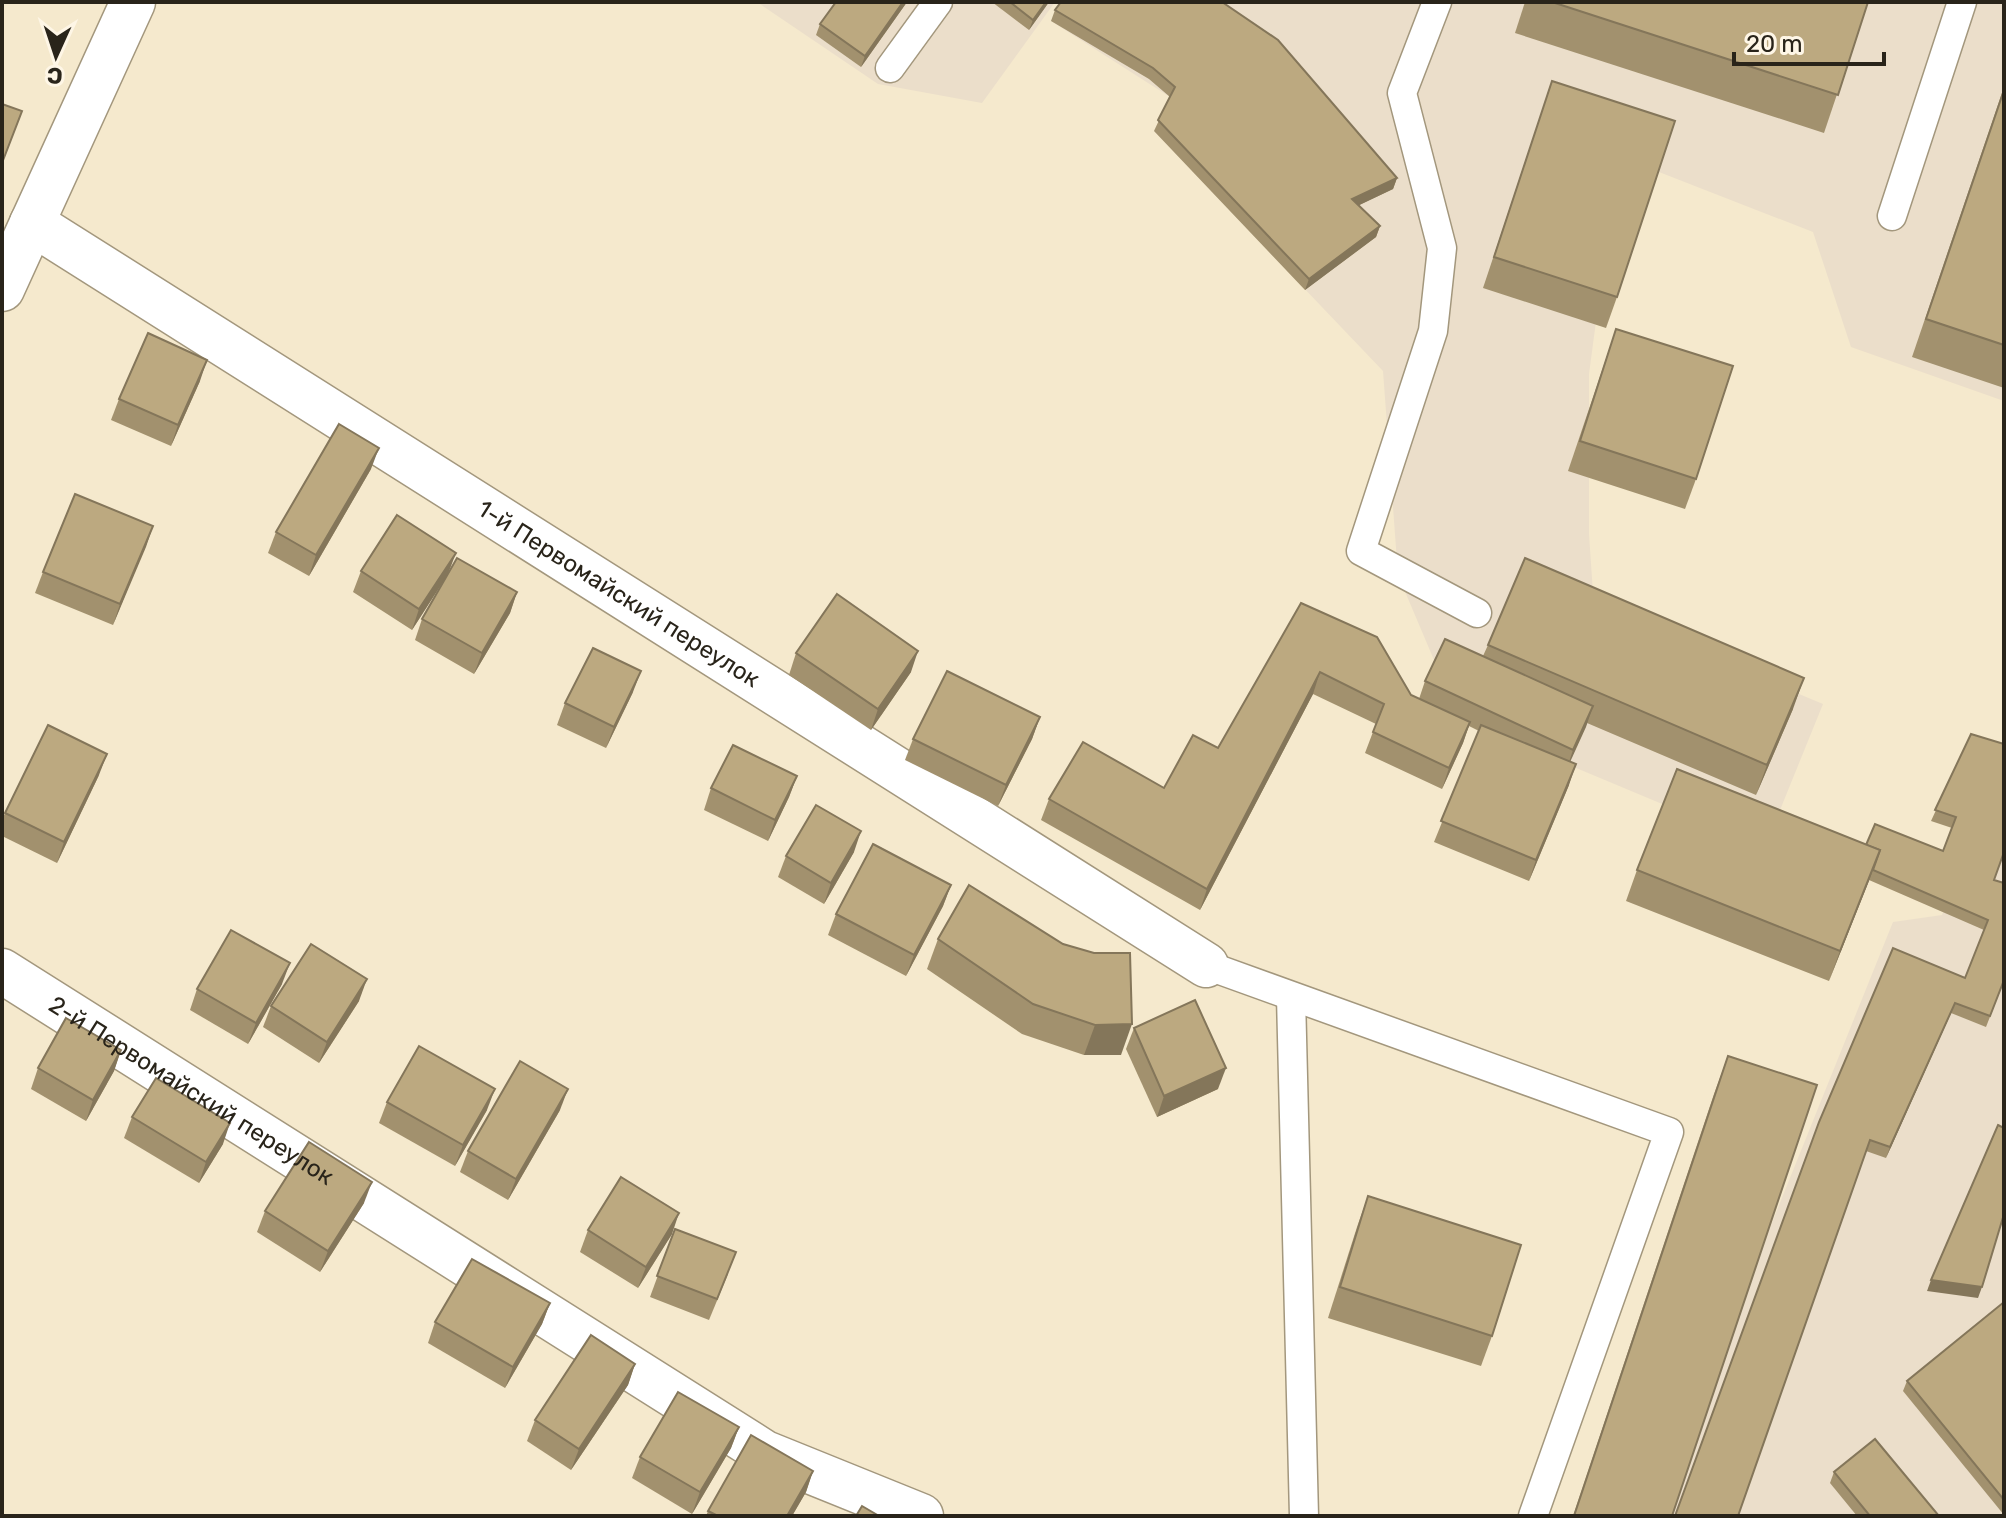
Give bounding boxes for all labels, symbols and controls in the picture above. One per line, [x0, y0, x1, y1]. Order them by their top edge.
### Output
north arrow [16, 16, 96, 96]
scale bar [1734, 16, 1884, 66]
text: 20 m [1746, 30, 1803, 58]
text: С [47, 62, 63, 89]
street label: 1-й Первомайский переулок [473, 494, 765, 693]
street label: 2-й Первомайский переулок [44, 990, 339, 1191]

